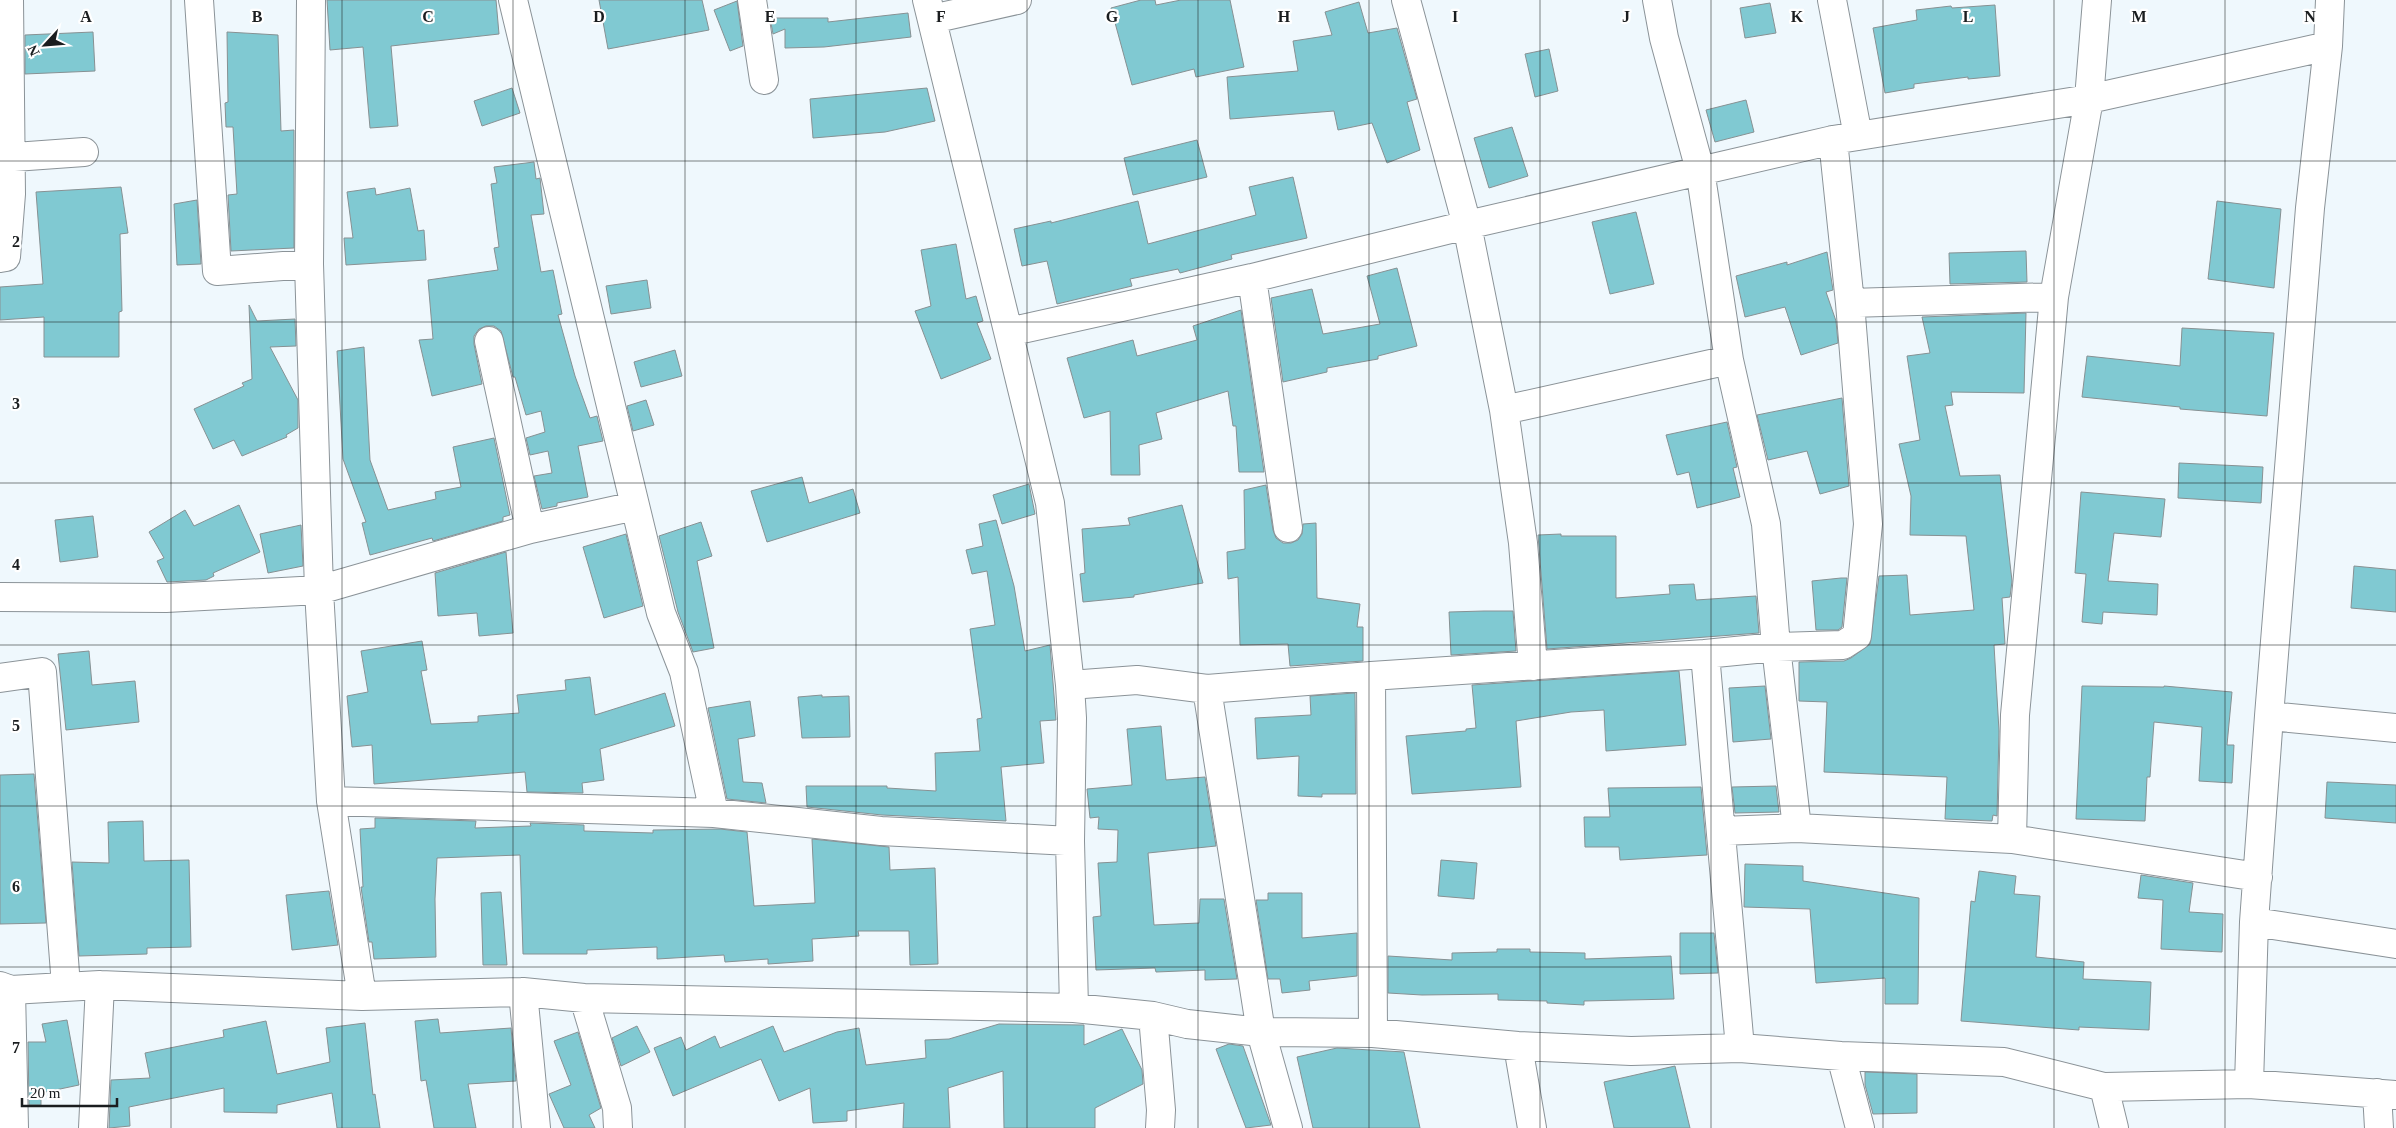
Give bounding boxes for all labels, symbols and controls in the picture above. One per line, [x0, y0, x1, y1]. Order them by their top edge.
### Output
text: A [80, 8, 92, 25]
text: B [252, 8, 263, 25]
text: C [422, 8, 434, 25]
text: D [593, 8, 605, 25]
text: E [765, 8, 775, 25]
text: F [936, 8, 946, 25]
text: G [1106, 8, 1119, 25]
text: H [1278, 8, 1291, 25]
text: I [1452, 8, 1458, 25]
text: J [1622, 8, 1630, 25]
text: K [1791, 8, 1804, 25]
text: L [1963, 8, 1973, 25]
text: M [2131, 8, 2147, 25]
text: N [2304, 8, 2316, 25]
north arrow [20, 20, 70, 70]
text: N [25, 43, 43, 58]
text: 2 [12, 233, 20, 250]
text: 3 [12, 395, 20, 412]
text: 4 [12, 556, 20, 573]
text: 5 [12, 717, 20, 734]
text: 6 [12, 878, 20, 895]
text: 7 [12, 1039, 20, 1056]
scale bar [22, 1076, 118, 1108]
text: 20 m [30, 1085, 61, 1101]

